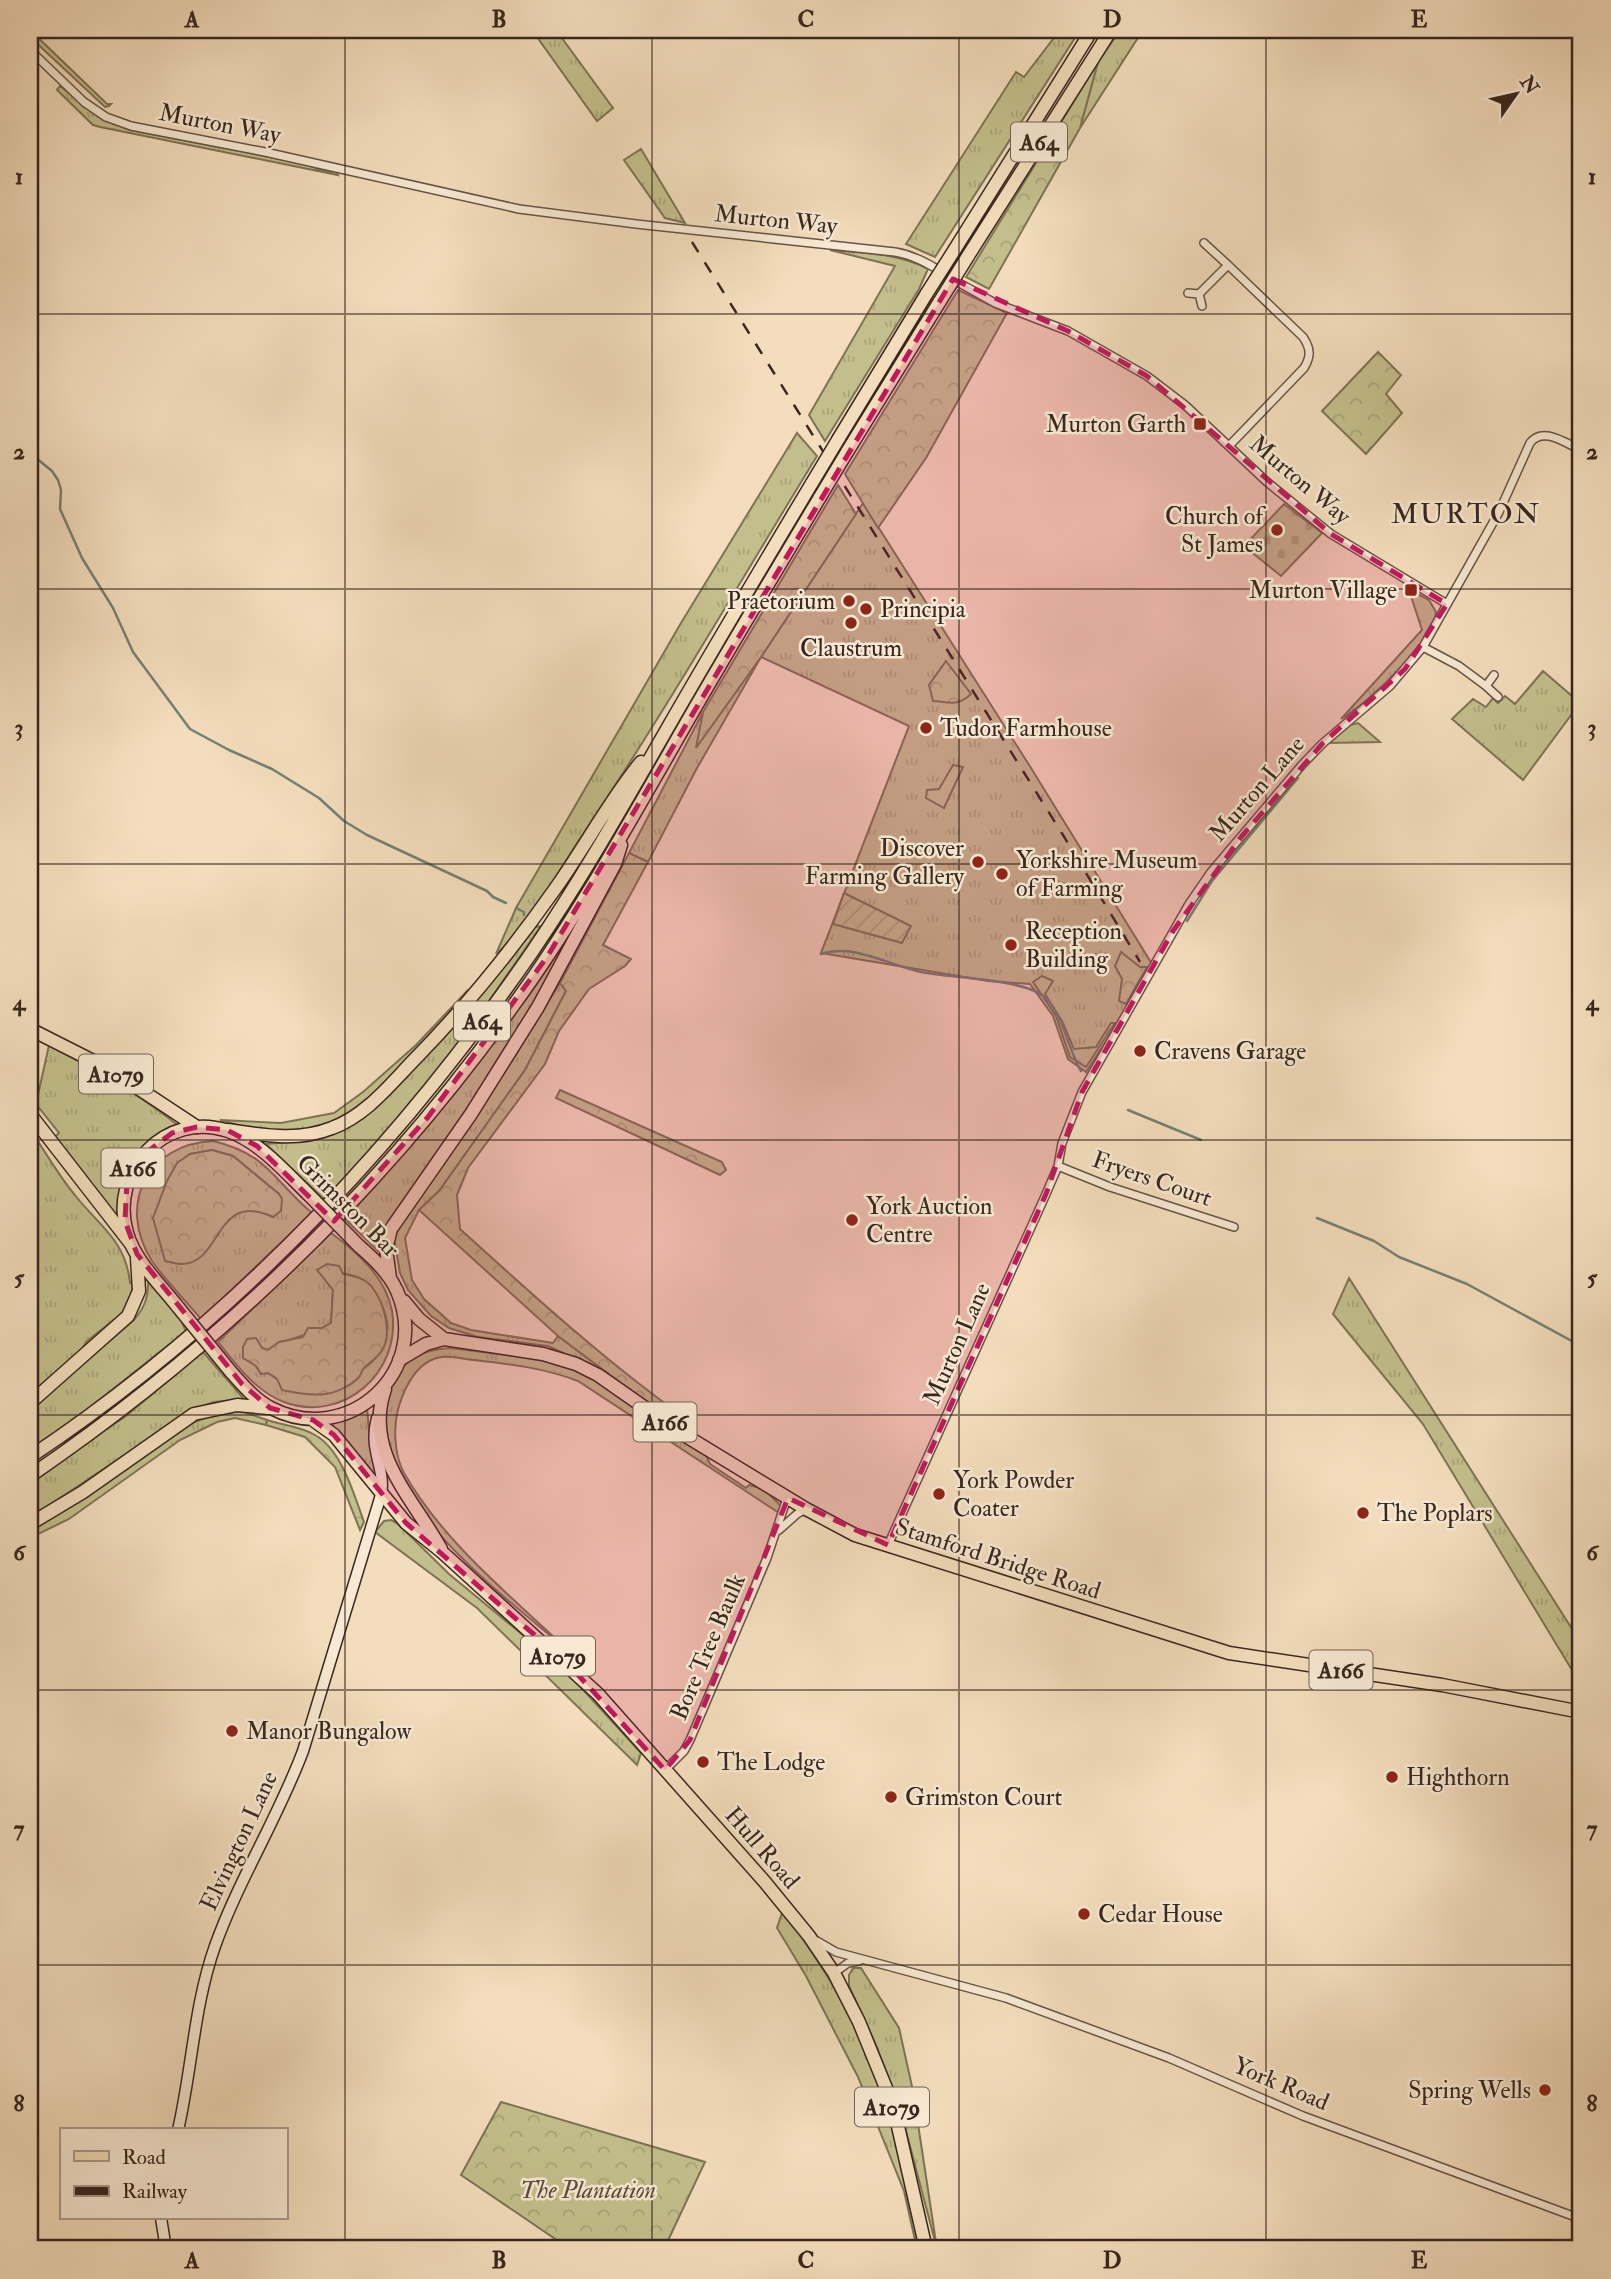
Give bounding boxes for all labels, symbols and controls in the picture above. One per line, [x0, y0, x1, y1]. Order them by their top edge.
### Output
text: A [184, 5, 200, 34]
text: B [491, 5, 507, 34]
text: C [798, 5, 814, 34]
text: D [1103, 5, 1121, 34]
text: E [1411, 5, 1428, 34]
north arrow [1482, 60, 1552, 130]
text: N [1514, 70, 1545, 100]
street label: Murton Way [156, 97, 284, 151]
road number: A64 [1011, 122, 1067, 162]
text: 1 [15, 162, 23, 191]
text: 1 [1588, 162, 1596, 191]
street label: Murton Way [713, 198, 839, 242]
place label: Murton Garth [1046, 409, 1186, 440]
marker: Murton Garth [1192, 416, 1208, 432]
street label: Murton Way [1243, 428, 1358, 532]
text: 2 [13, 437, 25, 466]
text: 2 [1586, 437, 1598, 466]
district label: MURTON [1391, 497, 1541, 532]
place label: Church of St James [1165, 501, 1266, 560]
marker: Church of St James [1269, 522, 1285, 538]
place label: Murton Village [1249, 575, 1397, 606]
marker: Murton Village [1403, 582, 1419, 598]
place label: Praetorium [727, 586, 835, 617]
marker: Praetorium [841, 593, 857, 609]
place label: Principia [880, 594, 967, 625]
marker: Principia [858, 601, 874, 617]
marker: Claustrum [843, 615, 859, 631]
place label: Claustrum [800, 633, 902, 664]
text: 3 [15, 713, 23, 742]
place label: Tudor Farmhouse [940, 713, 1112, 744]
text: 3 [1588, 713, 1596, 742]
marker: Tudor Farmhouse [918, 720, 934, 736]
street label: Murton Lane [1202, 730, 1312, 848]
place label: Discover Farming Gallery [805, 833, 964, 892]
place label: Yorkshire Museum of Farming [1016, 845, 1198, 904]
marker: Discover Farming Gallery [970, 854, 986, 870]
marker: Yorkshire Museum of Farming [994, 866, 1010, 882]
place label: Reception Building [1025, 916, 1122, 975]
marker: Reception Building [1003, 937, 1019, 953]
text: 4 [12, 988, 27, 1017]
text: 4 [1585, 988, 1600, 1017]
road number: A64 [454, 1002, 510, 1040]
place label: Cravens Garage [1154, 1036, 1306, 1067]
marker: Cravens Garage [1132, 1043, 1148, 1059]
road number: A1079 [79, 1054, 153, 1093]
street label: Fryers Court [1088, 1144, 1216, 1214]
road number: A166 [102, 1148, 164, 1188]
street label: Grimston Bar [290, 1148, 406, 1264]
place label: York Auction Centre [866, 1191, 992, 1250]
marker: York Auction Centre [844, 1212, 860, 1228]
text: 5 [14, 1263, 25, 1292]
text: 5 [1587, 1263, 1598, 1292]
street label: Murton Lane [916, 1278, 998, 1410]
road number: A166 [634, 1402, 696, 1442]
place label: York Powder Coater [953, 1465, 1074, 1524]
marker: York Powder Coater [931, 1486, 947, 1502]
place label: The Poplars [1377, 1498, 1493, 1529]
marker: The Poplars [1355, 1505, 1371, 1521]
street label: Stamford Bridge Road [891, 1511, 1105, 1607]
text: 6 [13, 1538, 27, 1567]
text: 6 [1586, 1538, 1600, 1567]
street label: Bore Tree Baulk [663, 1569, 753, 1725]
road number: A1079 [521, 1637, 595, 1676]
road number: A166 [1310, 1651, 1372, 1690]
place label: Manor Bungalow [246, 1716, 412, 1747]
marker: Manor Bungalow [224, 1723, 240, 1739]
place label: The Lodge [717, 1747, 825, 1778]
marker: The Lodge [695, 1754, 711, 1770]
place label: Highthorn [1406, 1762, 1510, 1793]
street label: Elvington Lane [193, 1766, 285, 1916]
marker: Highthorn [1384, 1769, 1400, 1785]
place label: Grimston Court [905, 1782, 1063, 1813]
marker: Grimston Court [883, 1789, 899, 1805]
street label: Hull Road [718, 1800, 806, 1896]
text: 7 [14, 1814, 25, 1843]
text: 7 [1587, 1814, 1598, 1843]
place label: Cedar House [1098, 1899, 1223, 1930]
marker: Cedar House [1076, 1906, 1092, 1922]
street label: York Road [1228, 2050, 1334, 2118]
place label: Spring Wells [1408, 2075, 1531, 2106]
marker: Spring Wells [1537, 2082, 1553, 2098]
road number: A1079 [855, 2088, 929, 2126]
text: 8 [14, 2089, 25, 2118]
text: 8 [1587, 2089, 1598, 2118]
legend [60, 2128, 287, 2220]
text: Road [122, 2144, 167, 2171]
park label: The Plantation [520, 2175, 656, 2206]
text: Railway [122, 2178, 188, 2205]
text: A [184, 2246, 200, 2275]
text: B [491, 2246, 507, 2275]
text: C [798, 2246, 814, 2275]
text: D [1103, 2246, 1121, 2275]
text: E [1411, 2246, 1428, 2275]

